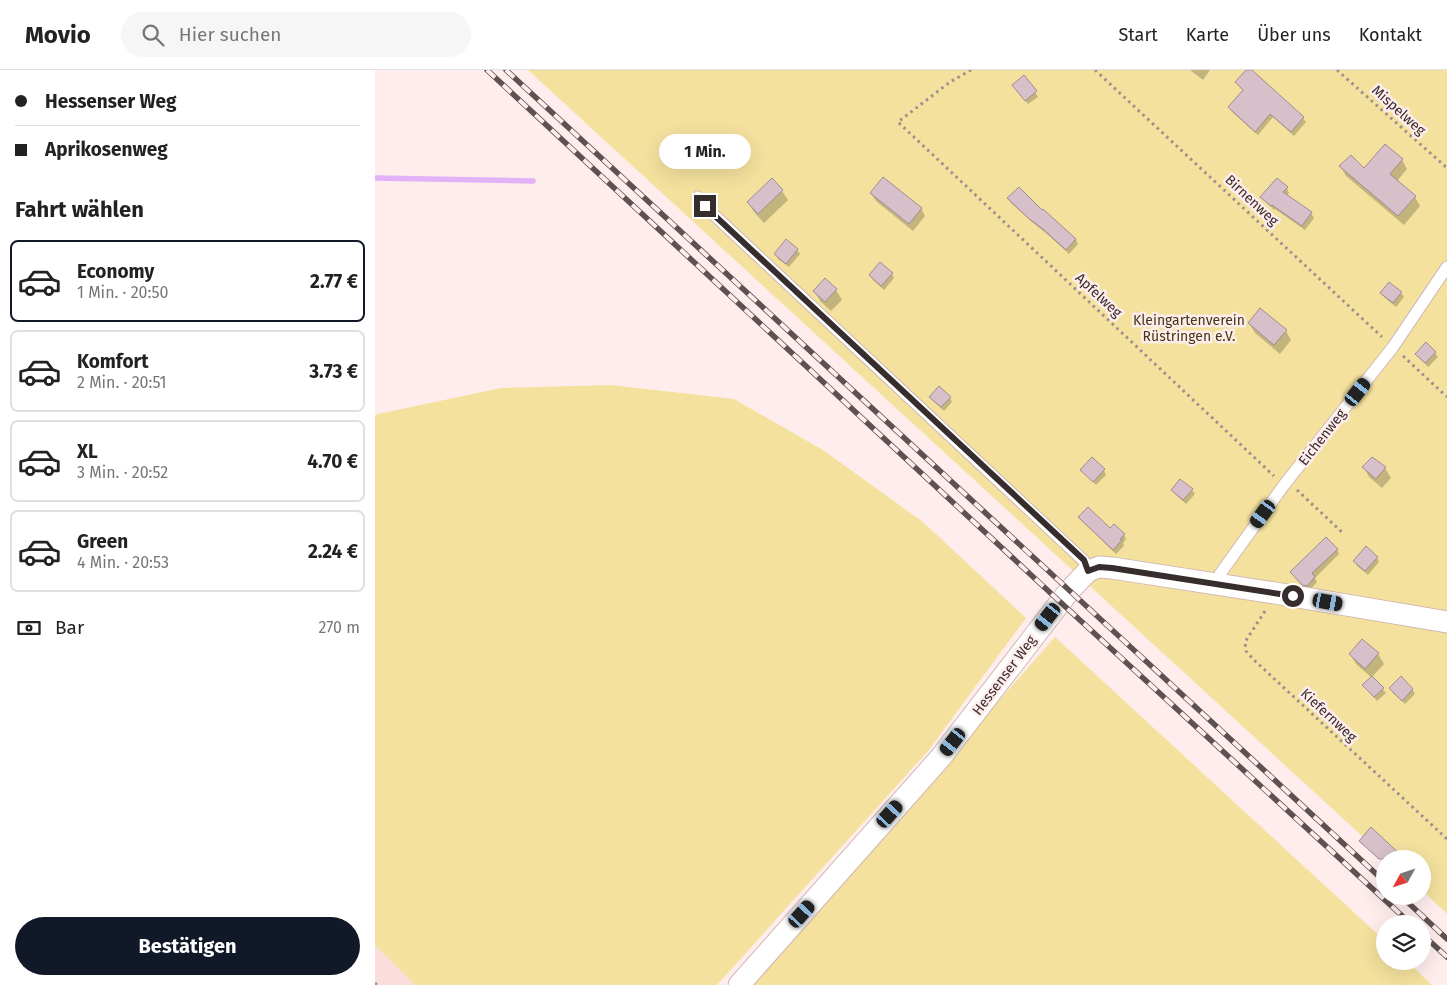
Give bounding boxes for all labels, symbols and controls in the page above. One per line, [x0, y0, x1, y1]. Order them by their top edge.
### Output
search box [121, 12, 471, 57]
text: Movio [25, 21, 91, 49]
icon: search [139, 21, 167, 49]
text: Hier suchen [179, 23, 281, 46]
text: Start [1118, 24, 1158, 46]
text: Karte [1186, 24, 1229, 46]
text: Über uns [1257, 24, 1331, 46]
text: Kontakt [1359, 24, 1422, 46]
street label: Mispelweg [1368, 82, 1430, 139]
text: Hessenser Weg [45, 90, 176, 113]
callout: 1 Min. [659, 134, 751, 168]
text: Aprikosenweg [45, 138, 168, 161]
text: 1 Min. [684, 142, 726, 161]
street label: Birnenweg [1221, 171, 1282, 230]
route end [694, 195, 716, 217]
text: Fahrt wählen [15, 196, 144, 223]
icon: car [17, 259, 62, 304]
text: Economy [77, 260, 154, 283]
text: 2.77 € [310, 270, 358, 293]
street label: Apfelweg [1072, 270, 1126, 322]
text: 1 Min. · 20:50 [77, 283, 168, 302]
park label: Kleingartenverein Rüstringen e.V. [1133, 312, 1245, 345]
icon: car [17, 349, 62, 394]
text: Komfort [77, 350, 148, 373]
text: 3.73 € [309, 360, 358, 383]
text: 2 Min. · 20:51 [77, 373, 167, 392]
car [1342, 376, 1373, 408]
street label: Eichenweg [1295, 405, 1350, 469]
icon: car [17, 439, 62, 484]
text: XL [77, 440, 98, 463]
text: 4.70 € [307, 450, 358, 473]
text: 3 Min. · 20:52 [77, 463, 168, 482]
car [1248, 497, 1277, 531]
icon: car [17, 529, 62, 574]
text: Green [77, 530, 128, 553]
text: 2.24 € [308, 540, 358, 563]
text: 4 Min. · 20:53 [77, 553, 169, 572]
route start [1282, 585, 1304, 607]
car [1311, 592, 1344, 612]
car [1032, 601, 1063, 633]
icon: cash [15, 614, 43, 642]
text: Bar [55, 616, 84, 639]
text: 270 m [318, 618, 360, 637]
street label: Hessenser Weg [969, 631, 1040, 719]
street label: Kiefernweg [1297, 685, 1361, 746]
car [937, 726, 968, 758]
car [874, 798, 905, 830]
north arrow [1376, 850, 1431, 905]
map controls [1376, 850, 1431, 970]
car [786, 898, 817, 930]
button: layers [1376, 915, 1431, 970]
button: Bestätigen [15, 917, 360, 975]

